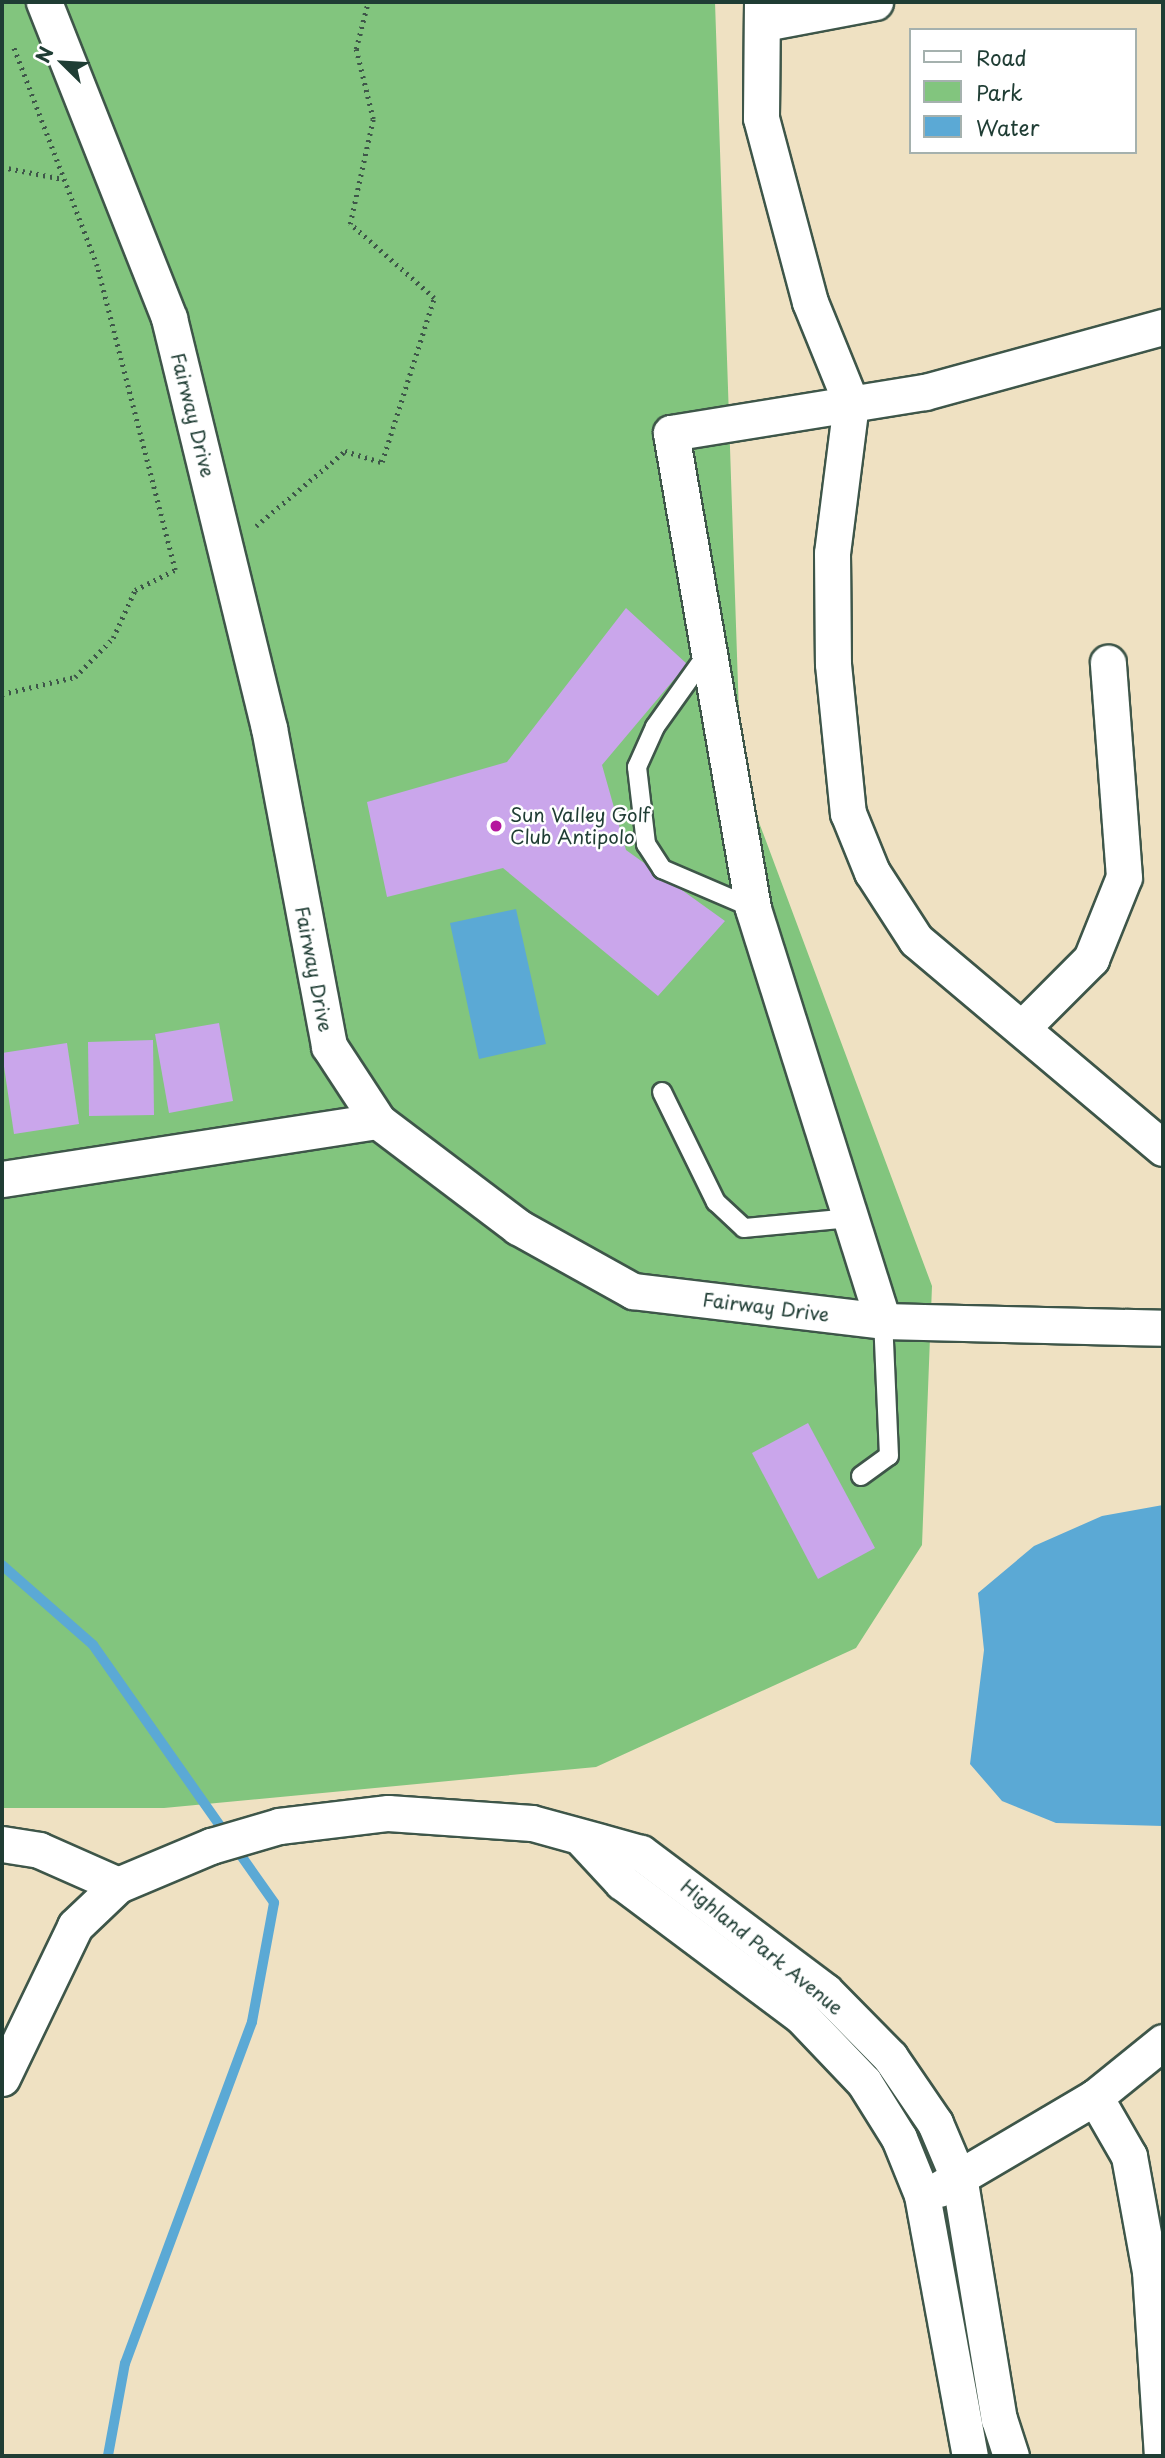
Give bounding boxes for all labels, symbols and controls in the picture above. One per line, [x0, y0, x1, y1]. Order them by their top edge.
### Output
north arrow [28, 28, 98, 98]
legend [909, 28, 1137, 154]
text: Road [976, 41, 1027, 73]
text: N [28, 42, 60, 67]
text: Park [976, 76, 1023, 108]
text: Water [976, 111, 1039, 143]
street label: Fairway Drive [166, 350, 220, 480]
place label: Sun Valley Golf Club Antipolo [510, 804, 651, 848]
marker: Sun Valley Golf Club Antipolo [488, 818, 504, 834]
street label: Fairway Drive [291, 904, 337, 1034]
street label: Fairway Drive [701, 1288, 831, 1326]
street label: Highland Park Avenue [676, 1875, 848, 2019]

